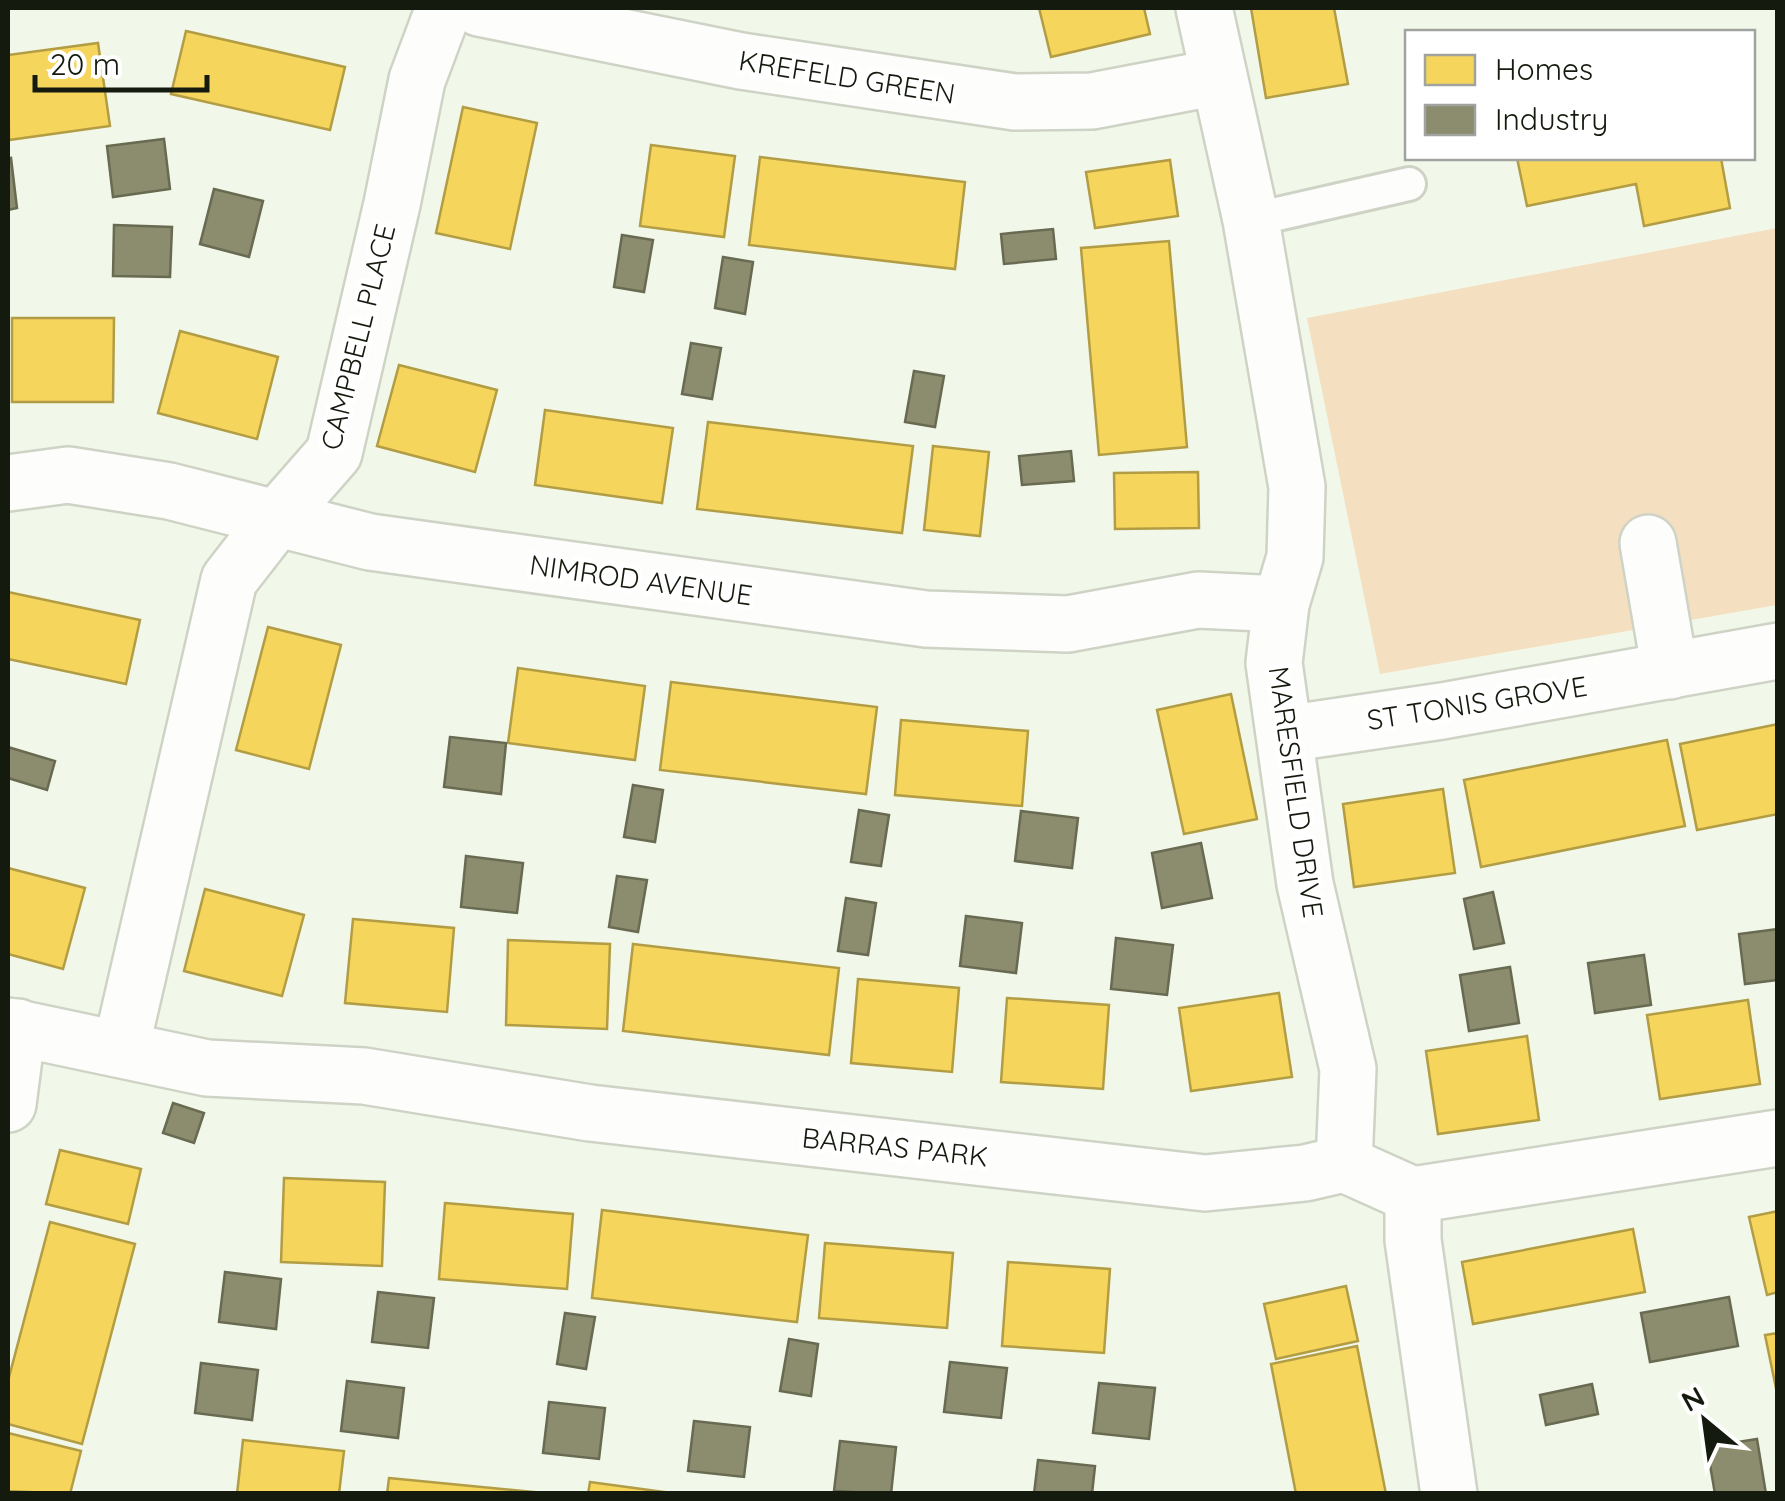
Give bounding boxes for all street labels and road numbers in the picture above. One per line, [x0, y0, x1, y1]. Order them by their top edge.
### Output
street label: KREFELD GREEN [736, 42, 958, 111]
street label: CAMPBELL PLACE [313, 220, 403, 453]
street label: NIMROD AVENUE [527, 547, 755, 612]
street label: MARESFIELD DRIVE [1262, 664, 1331, 920]
street label: ST TONIS GROVE [1364, 668, 1590, 737]
street label: BARRAS PARK [800, 1119, 990, 1174]

